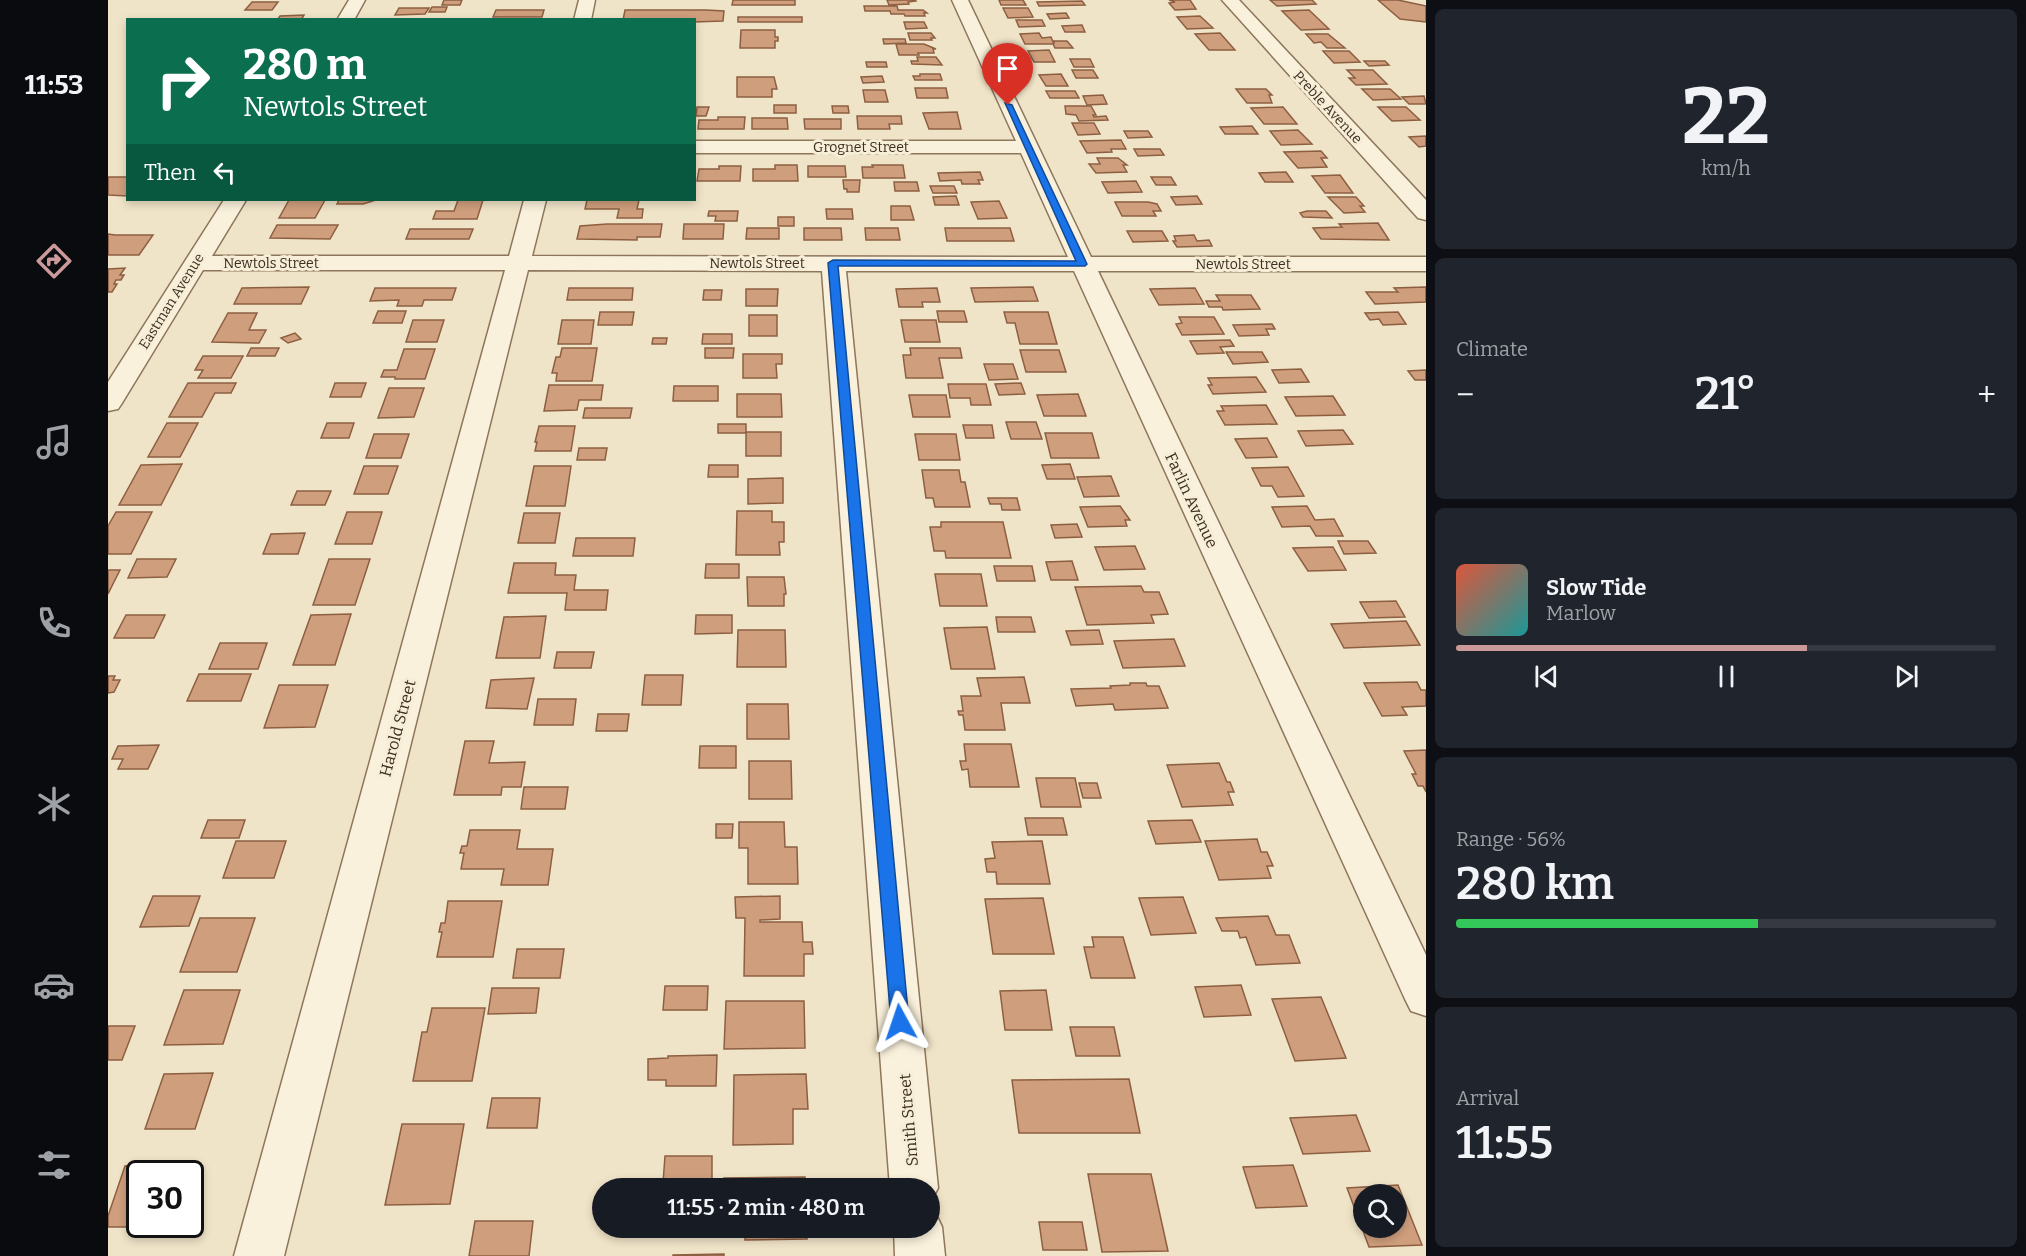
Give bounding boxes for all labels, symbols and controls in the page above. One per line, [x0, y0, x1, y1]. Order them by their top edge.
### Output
text: 280 m [243, 40, 366, 90]
icon: right [144, 42, 222, 120]
pin [982, 43, 1033, 105]
icon: arrive [991, 52, 1024, 85]
street label: Preble Avenue [1290, 67, 1366, 147]
text: 11:53 [24, 69, 84, 101]
text: 22 [1682, 70, 1770, 164]
text: Newtols Street [243, 91, 427, 123]
street label: Grognet Street [813, 139, 909, 156]
icon: left [208, 156, 241, 189]
text: km/h [1701, 156, 1751, 180]
text: Then [144, 159, 196, 186]
icon: directions [33, 240, 75, 282]
street label: Eastman Avenue [135, 250, 208, 352]
street label: Newtols Street [223, 255, 319, 272]
street label: Newtols Street [709, 255, 805, 272]
street label: Newtols Street [1195, 256, 1291, 273]
text: Climate [1456, 337, 1528, 361]
text: 21° [1695, 367, 1757, 421]
text: − [1456, 375, 1474, 415]
text: + [1977, 375, 1996, 415]
icon: music [33, 421, 75, 463]
street label: Farlin Avenue [1161, 450, 1222, 551]
text: Slow Tide [1546, 574, 1646, 601]
text: Marlow [1546, 601, 1616, 625]
icon: phone [33, 602, 75, 644]
icon: previous [1530, 660, 1563, 693]
icon: pause [1710, 660, 1743, 693]
icon: next [1890, 660, 1923, 693]
street label: Harold Street [375, 677, 420, 779]
icon: climate [33, 783, 75, 825]
text: Range · 56% [1456, 827, 1566, 851]
text: 280 km [1456, 857, 1614, 911]
icon: car [33, 964, 75, 1006]
position arrow [868, 990, 932, 1054]
street label: Smith Street [895, 1073, 922, 1167]
text: Arrival [1456, 1086, 1519, 1110]
text: 11:55 [1456, 1116, 1553, 1170]
icon: filters [33, 1144, 75, 1186]
speed limit sign: 30 [126, 1160, 204, 1238]
map controls [1353, 1184, 1407, 1238]
button: search [1353, 1184, 1407, 1238]
text: 11:55 · 2 min · 480 m [667, 1194, 865, 1221]

